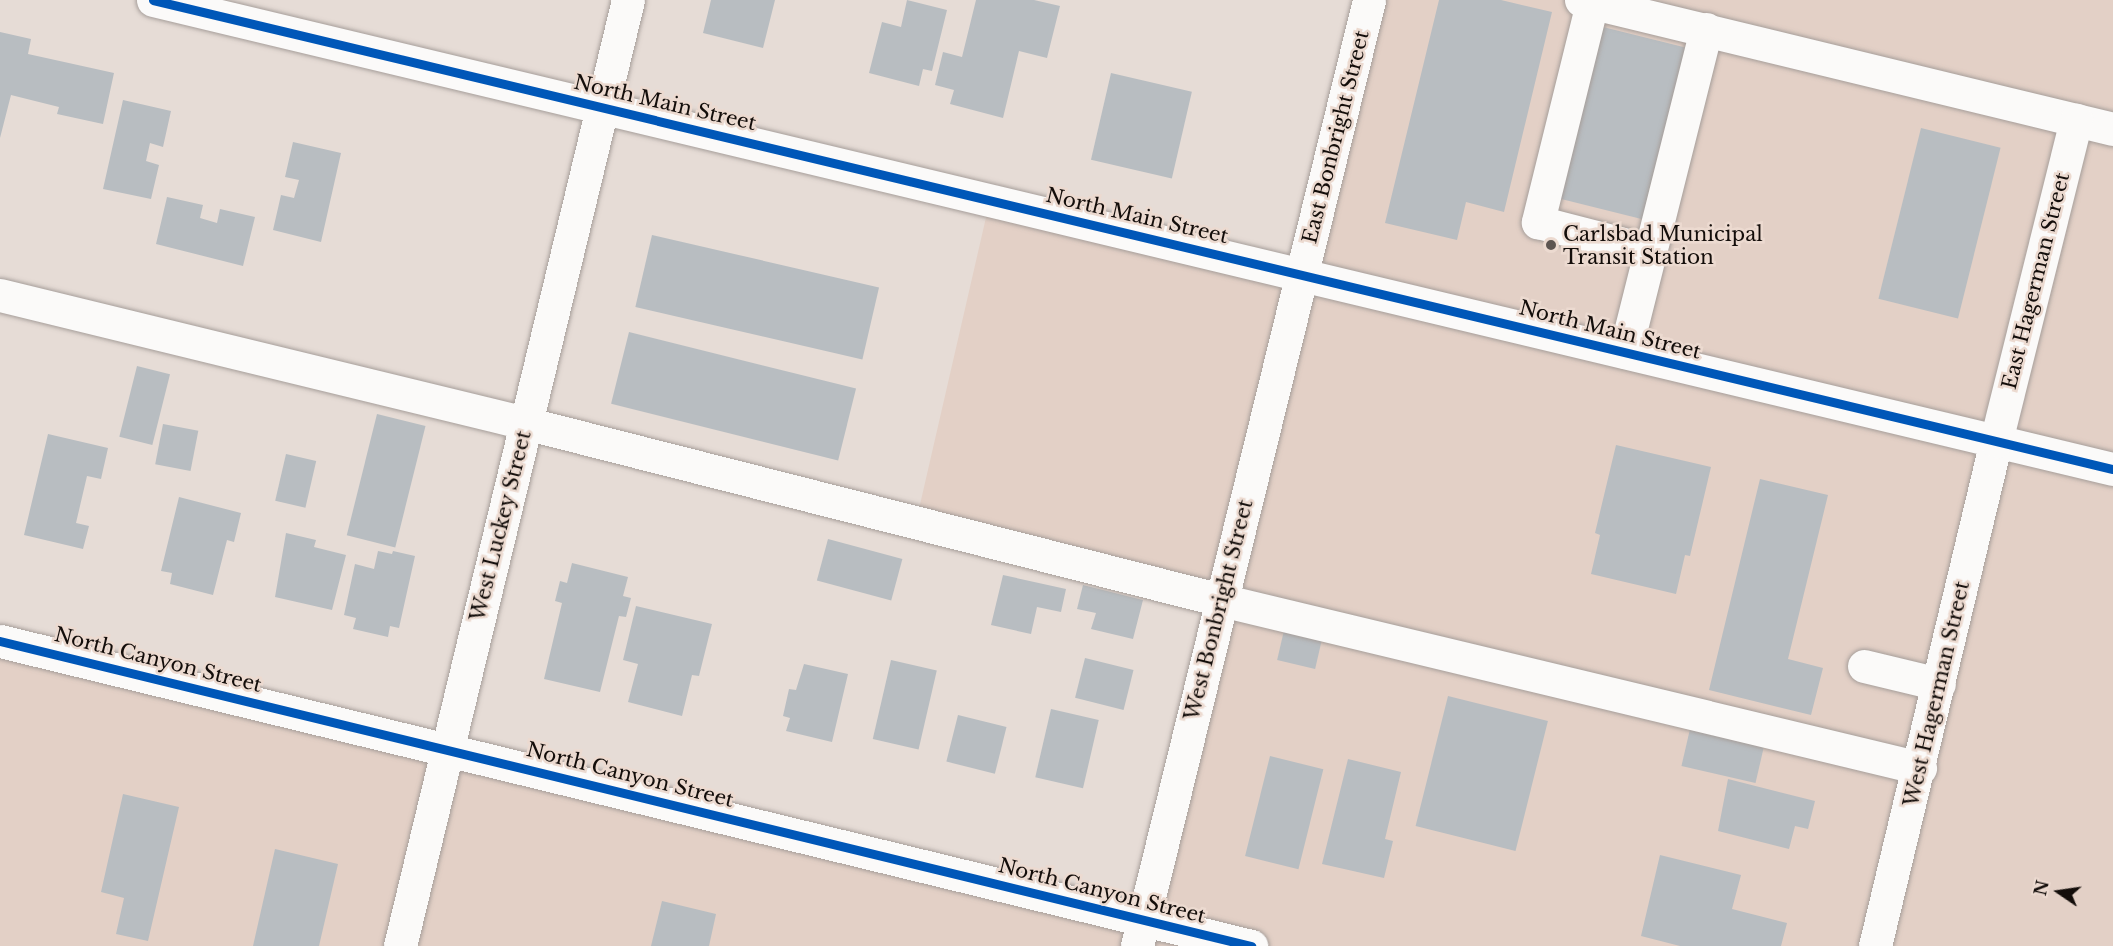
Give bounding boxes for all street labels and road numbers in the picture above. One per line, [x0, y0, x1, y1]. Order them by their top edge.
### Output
street label: East Bonbright Street [1298, 28, 1374, 246]
street label: North Main Street [571, 70, 759, 136]
street label: East Hagerman Street [1997, 170, 2075, 392]
street label: North Main Street [1043, 183, 1231, 249]
street label: North Main Street [1517, 296, 1703, 364]
street label: West Luckey Street [466, 428, 536, 624]
street label: West Bonbright Street [1180, 497, 1258, 723]
street label: West Hagerman Street [1899, 579, 1975, 809]
street label: North Canyon Street [52, 623, 264, 697]
street label: North Canyon Street [524, 738, 736, 812]
street label: North Canyon Street [996, 854, 1208, 928]

